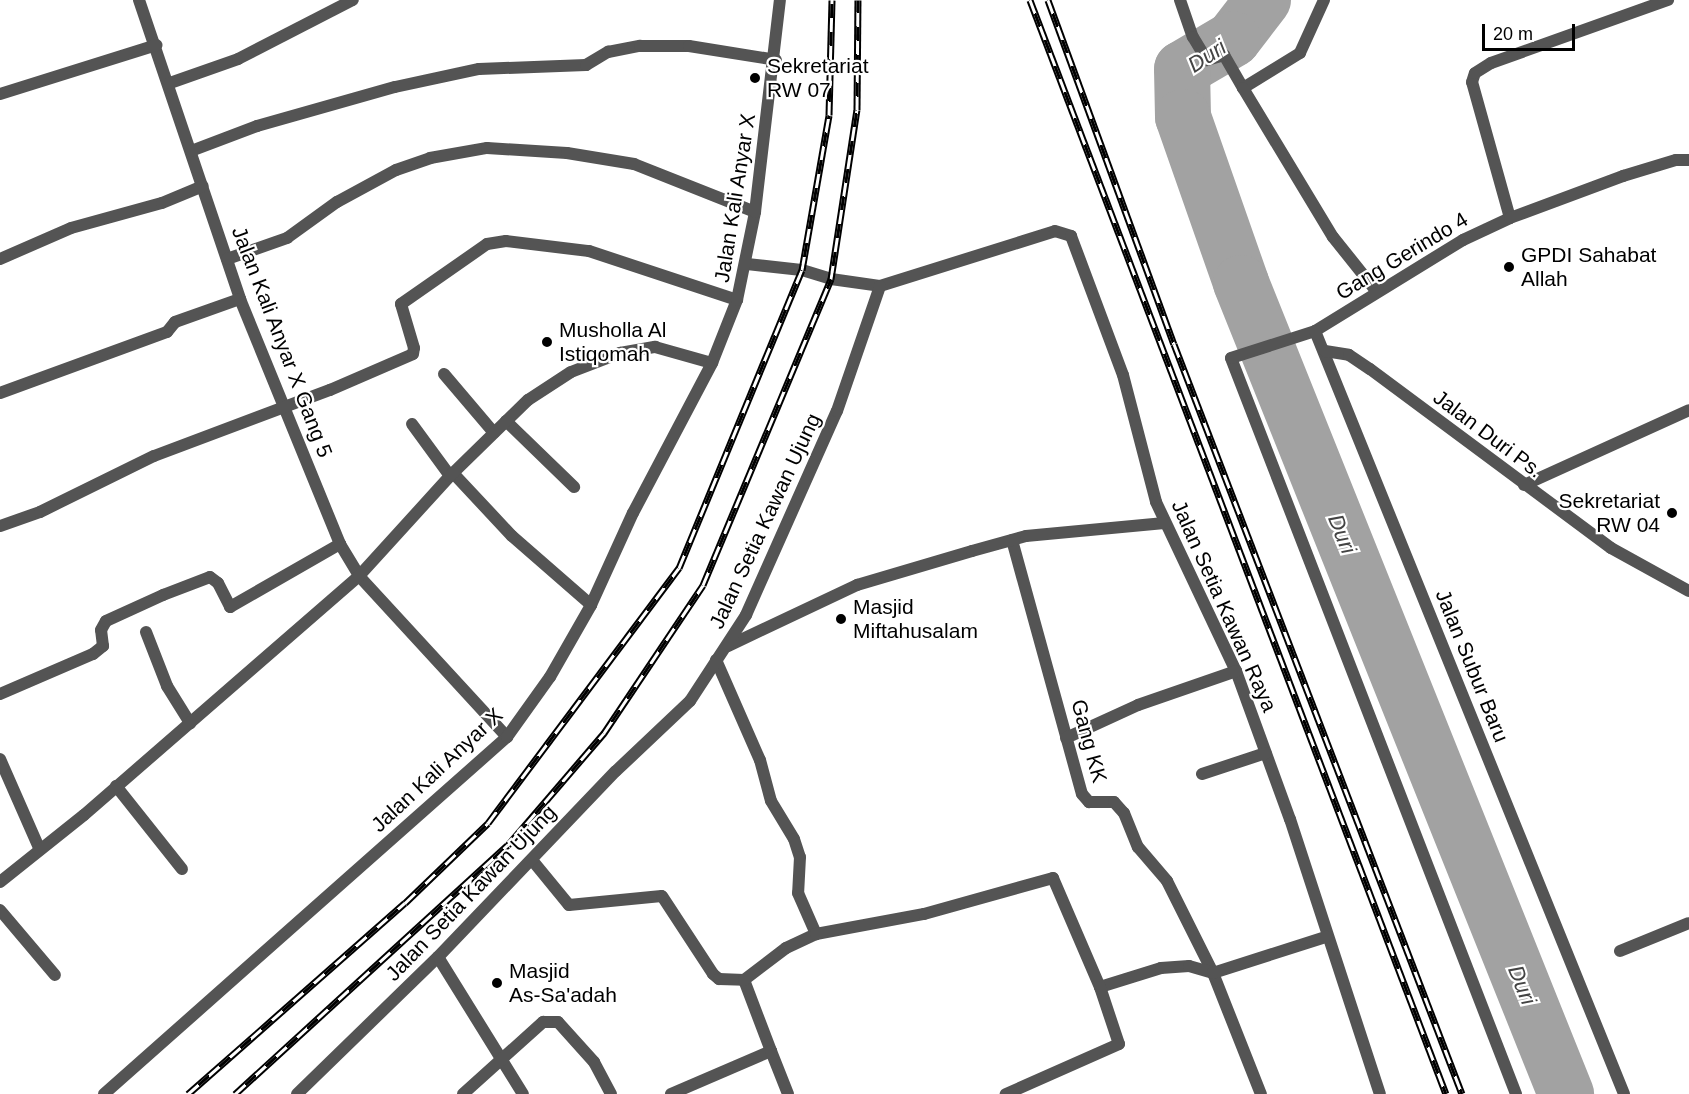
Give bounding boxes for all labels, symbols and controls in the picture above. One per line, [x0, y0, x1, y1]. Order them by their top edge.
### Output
scale bar [1485, 12, 1578, 50]
text: 20 m [1493, 24, 1533, 44]
water label: Duri [1183, 34, 1231, 78]
place label: Sekretariat RW 07 [767, 53, 869, 103]
marker: Sekretariat RW 07 [748, 71, 762, 85]
street label: Jalan Kali Anyar X [709, 111, 761, 285]
street label: Gang Gerindo 4 [1331, 207, 1473, 305]
street label: Jalan Kali Anyar X Gang 5 [226, 223, 338, 461]
place label: GPDI Sahabat Allah [1521, 242, 1656, 292]
marker: GPDI Sahabat Allah [1502, 260, 1516, 274]
place label: Musholla Al Istiqomah [559, 317, 668, 367]
marker: Musholla Al Istiqomah [540, 335, 554, 349]
street label: Jalan Duri Ps. [1428, 385, 1548, 483]
street label: Jalan Setia Kawan Ujung [704, 409, 826, 633]
place label: Sekretariat RW 04 [1558, 488, 1660, 538]
street label: Jalan Setia Kawan Raya [1166, 496, 1282, 716]
marker: Sekretariat RW 04 [1665, 506, 1679, 520]
water label: Duri [1322, 510, 1362, 558]
street label: Jalan Subur Baru [1430, 586, 1514, 746]
place label: Masjid Miftahusalam [853, 594, 978, 644]
marker: Masjid Miftahusalam [834, 612, 848, 626]
street label: Gang KK [1066, 697, 1112, 785]
street label: Jalan Kali Anyar X [366, 702, 508, 838]
street label: Jalan Setia Kawan Ujung [380, 800, 562, 986]
place label: Masjid As-Sa'adah [509, 958, 617, 1008]
water label: Duri [1502, 961, 1542, 1009]
marker: Masjid As-Sa'adah [490, 976, 504, 990]

